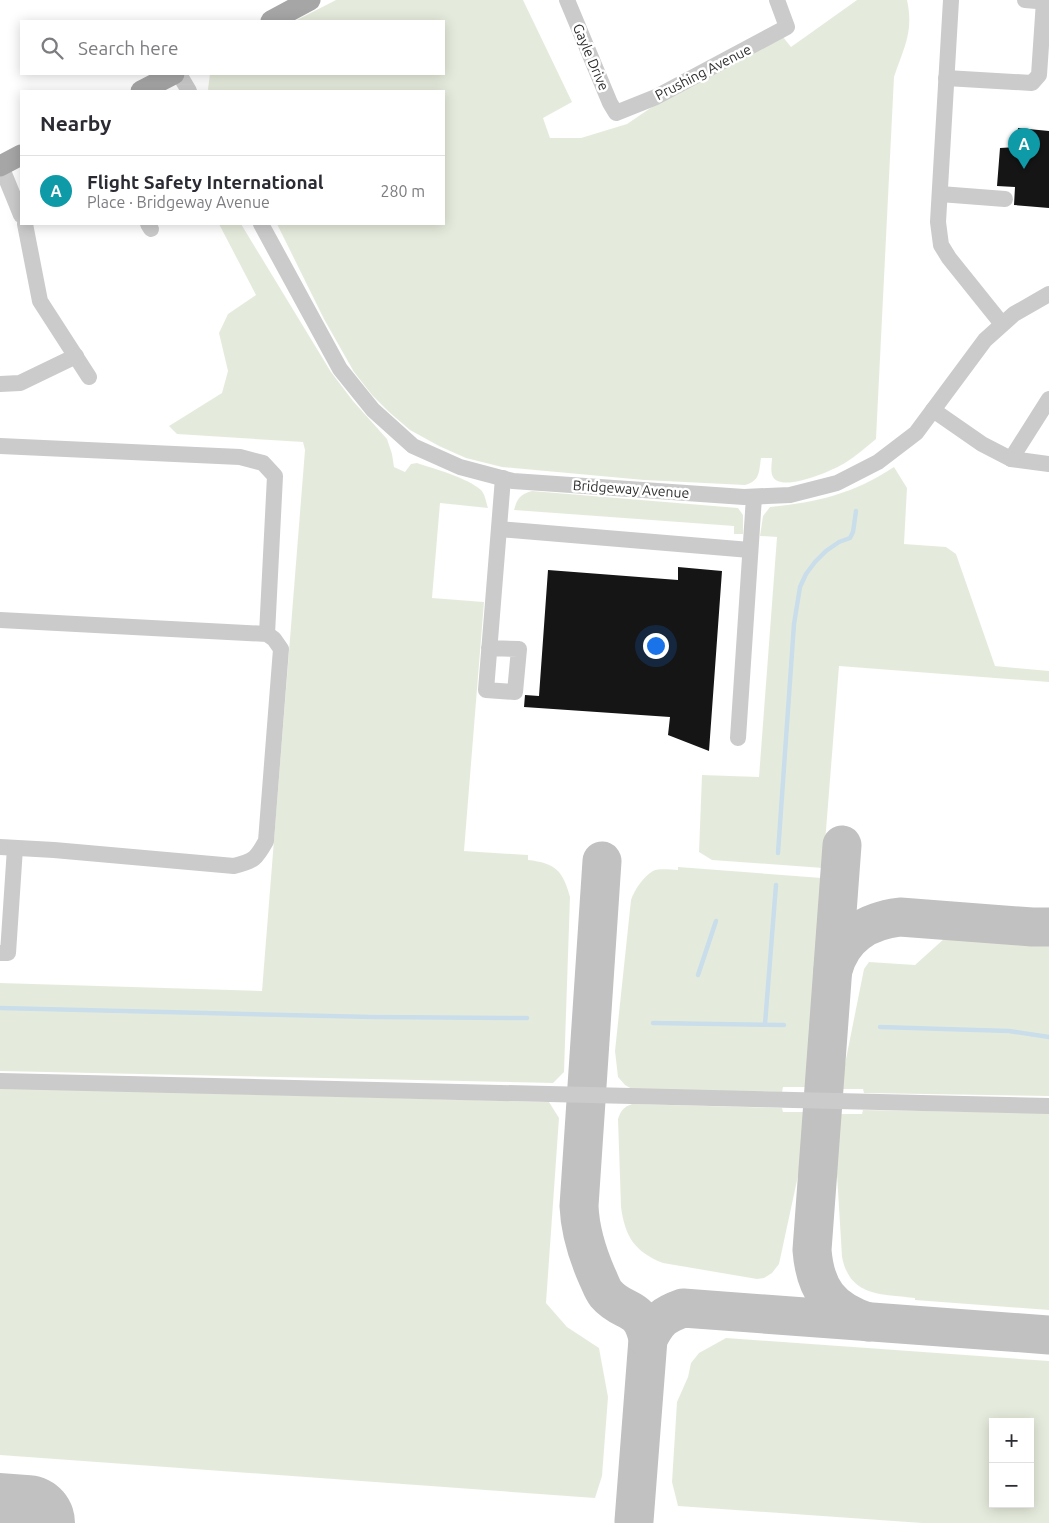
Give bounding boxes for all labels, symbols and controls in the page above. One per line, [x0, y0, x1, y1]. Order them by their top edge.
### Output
search box [20, 20, 445, 75]
street label: Gayle Drive [570, 21, 612, 93]
icon: search [38, 34, 66, 62]
text: Search here [78, 37, 178, 59]
street label: Prushing Avenue [652, 41, 754, 103]
text: Nearby [40, 111, 111, 135]
pin: A [1008, 128, 1040, 169]
text: Flight Safety International [87, 171, 324, 193]
text: A [50, 182, 62, 200]
text: 280 m [380, 182, 425, 200]
text: Place · Bridgeway Avenue [87, 193, 270, 211]
street label: Bridgeway Avenue [572, 477, 690, 501]
your location [643, 633, 669, 659]
map controls [989, 1418, 1034, 1508]
button: + [989, 1418, 1034, 1463]
button: − [989, 1463, 1034, 1508]

